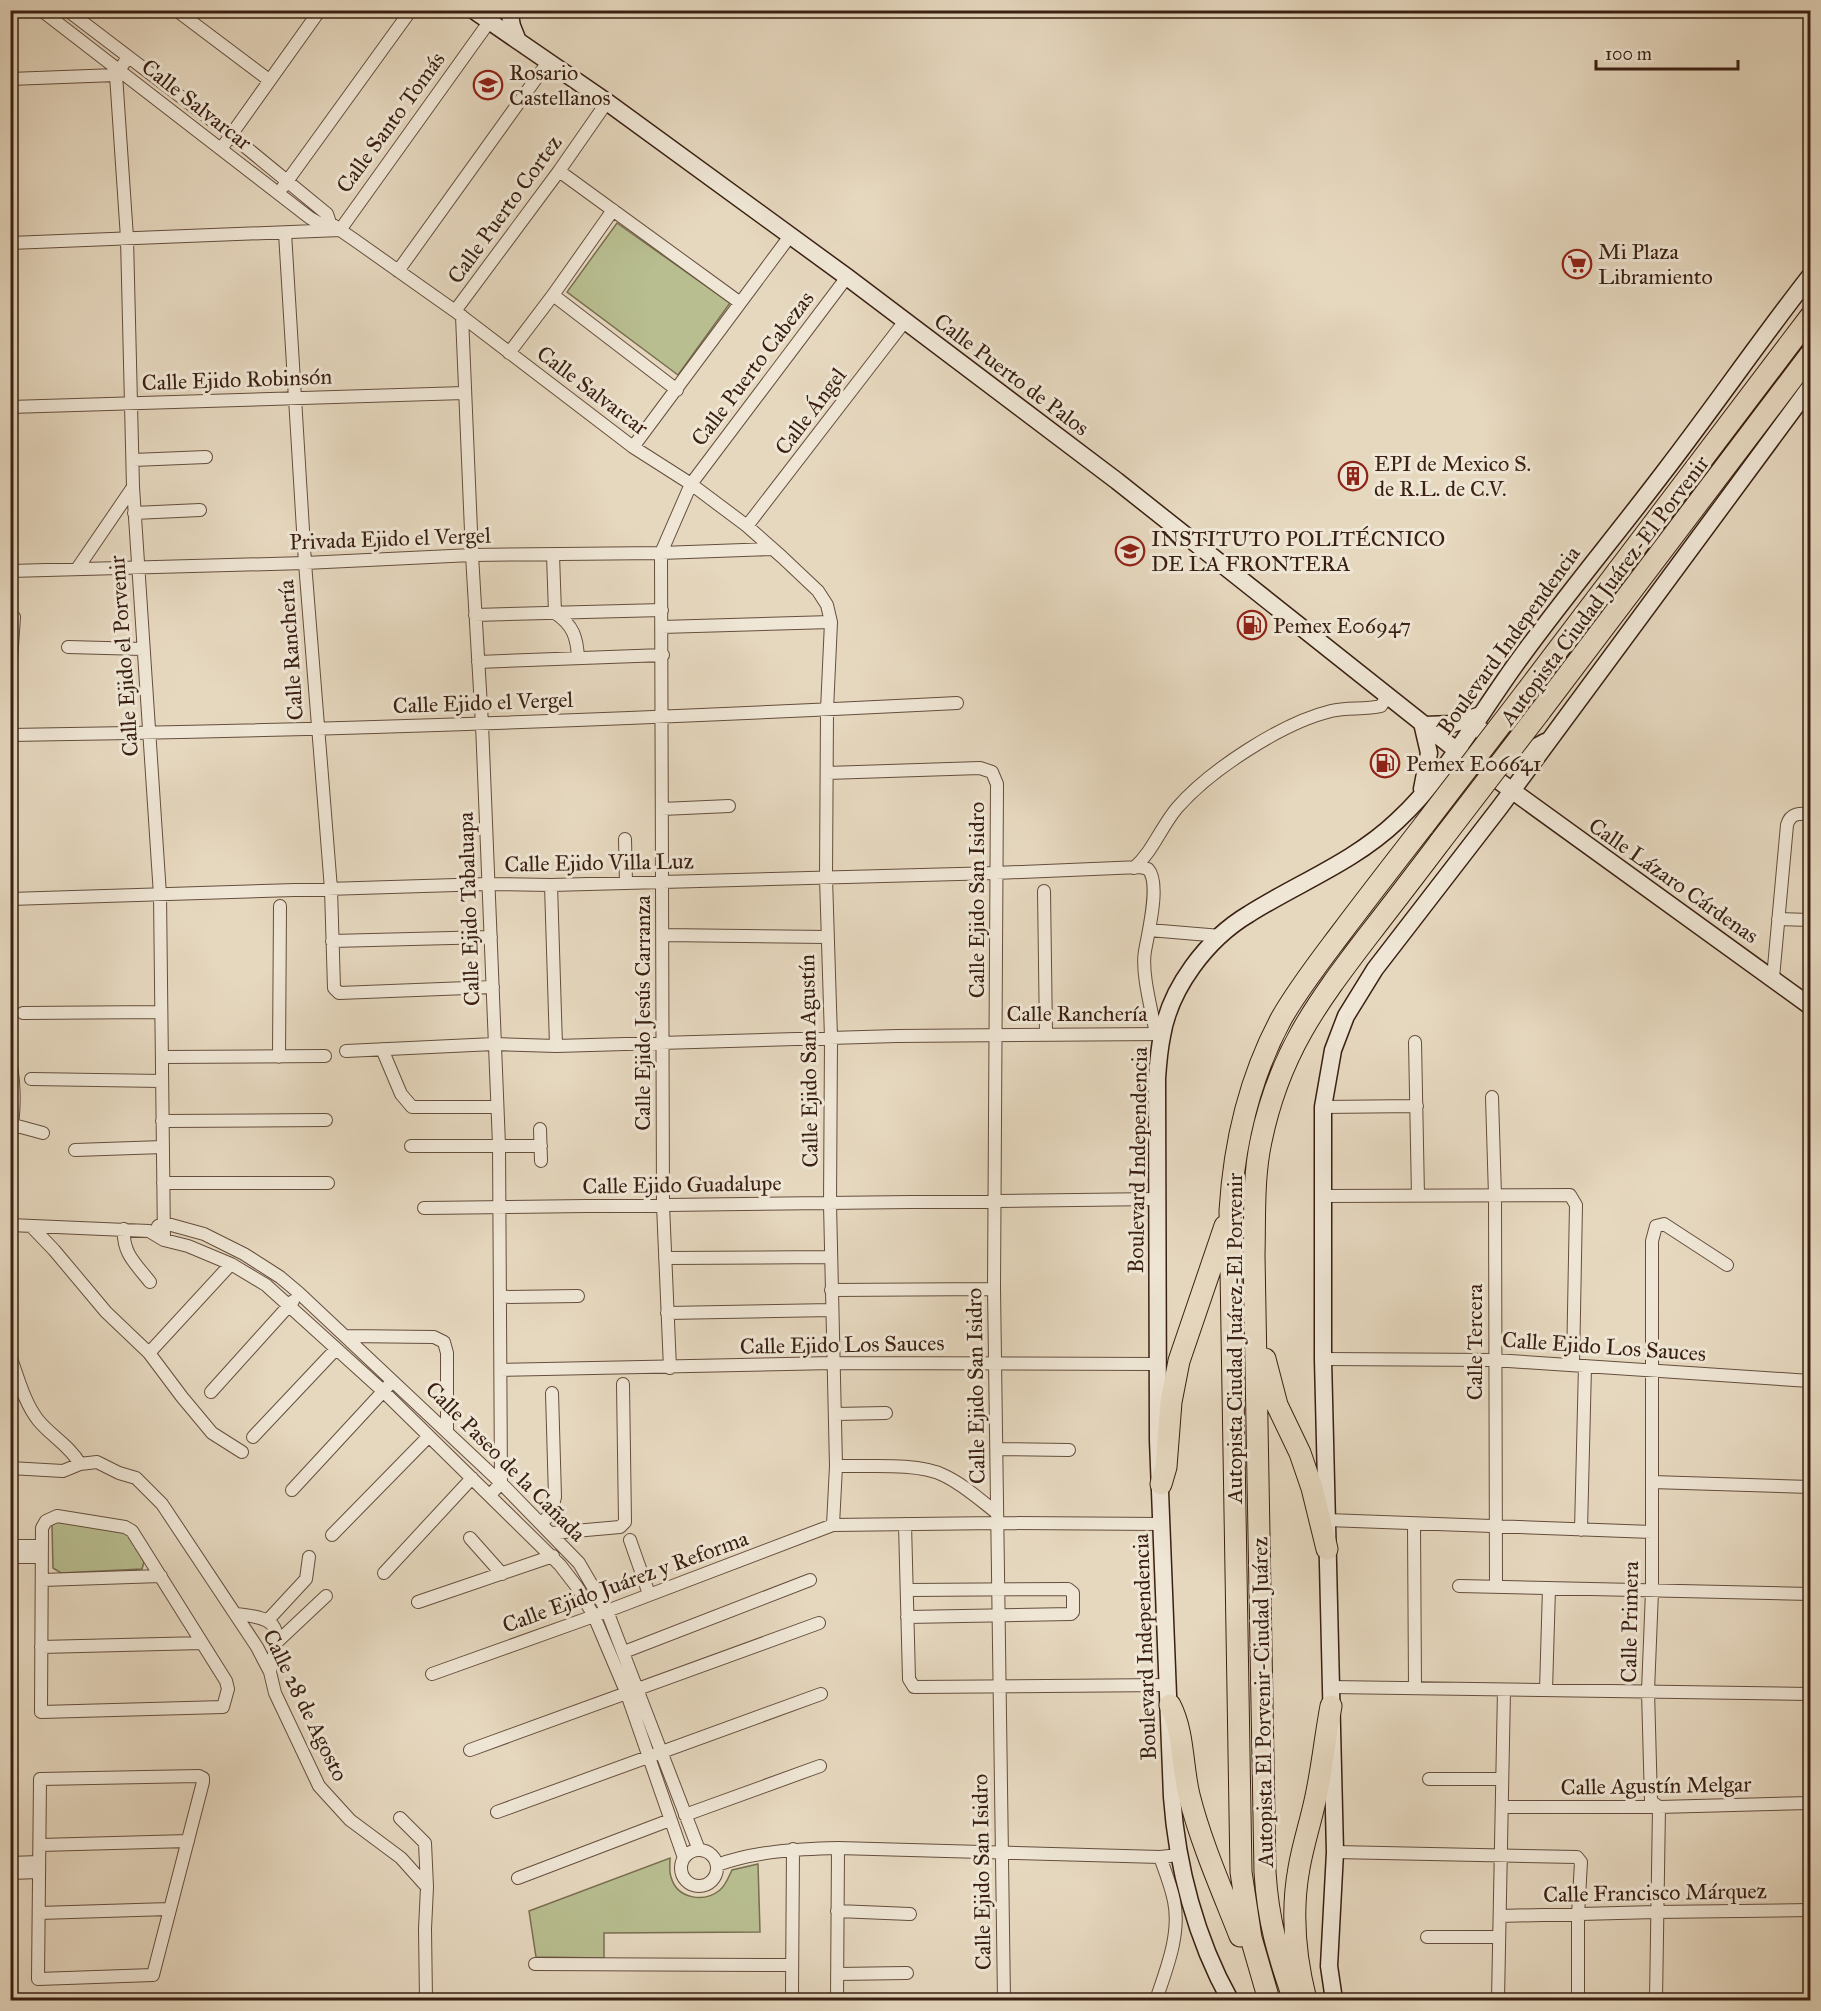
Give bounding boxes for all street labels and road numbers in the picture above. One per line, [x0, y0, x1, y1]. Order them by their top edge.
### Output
street label: Calle Santo Tomás [330, 46, 451, 198]
street label: Calle Salvarcar [136, 53, 258, 156]
street label: Calle Puerto Cortez [441, 130, 567, 289]
street label: Calle Puerto Cabezas [685, 285, 819, 451]
street label: Calle Puerto de Palos [929, 307, 1095, 441]
street label: Calle Salvarcar [532, 340, 654, 441]
street label: Calle Ángel [769, 362, 852, 460]
street label: Calle Ejido Robinsón [141, 363, 333, 396]
street label: Autopista Ciudad Juárez-El Porvenir [1493, 450, 1715, 731]
street label: Privada Ejido el Vergel [289, 521, 491, 556]
street label: Boulevard Independencia [1431, 540, 1586, 740]
street label: Calle Ejido el Porvenir [103, 554, 144, 757]
street label: Calle Ranchería [272, 578, 309, 721]
street label: Calle Ejido el Vergel [392, 686, 574, 719]
street label: Calle Ejido San Isidro [963, 802, 990, 998]
street label: Calle Ejido Tabaluapa [452, 811, 485, 1007]
street label: Calle Lázaro Cárdenas [1584, 812, 1764, 949]
street label: Calle Ejido Villa Luz [504, 847, 694, 878]
street label: Calle Ejido Jesús Carranza [629, 894, 656, 1131]
street label: Calle Ejido San Agustín [793, 954, 824, 1168]
street label: Calle Ranchería [1007, 1000, 1148, 1027]
street label: Boulevard Independencia [1122, 1046, 1153, 1274]
street label: Calle Ejido Guadalupe [582, 1169, 782, 1200]
street label: Autopista Ciudad Juárez-El Porvenir [1221, 1172, 1248, 1504]
street label: Calle Tercera [1461, 1283, 1488, 1400]
street label: Calle Ejido San Isidro [960, 1288, 991, 1484]
street label: Calle Ejido Los Sauces [1501, 1326, 1707, 1367]
street label: Calle Ejido Los Sauces [740, 1329, 945, 1360]
street label: Calle Paseo de la Cañada [420, 1376, 592, 1548]
street label: Calle Ejido Juárez y Reforma [499, 1524, 752, 1639]
street label: Boulevard Independencia [1127, 1533, 1162, 1761]
street label: Autopista El Porvenir-Ciudad Juárez [1246, 1536, 1279, 1869]
street label: Calle Primera [1615, 1560, 1644, 1683]
street label: Calle 28 de Agosto [257, 1625, 354, 1786]
street label: Calle Agustín Melgar [1560, 1770, 1752, 1801]
street label: Calle Ejido San Isidro [966, 1774, 997, 1970]
street label: Calle Francisco Márquez [1543, 1877, 1767, 1908]

